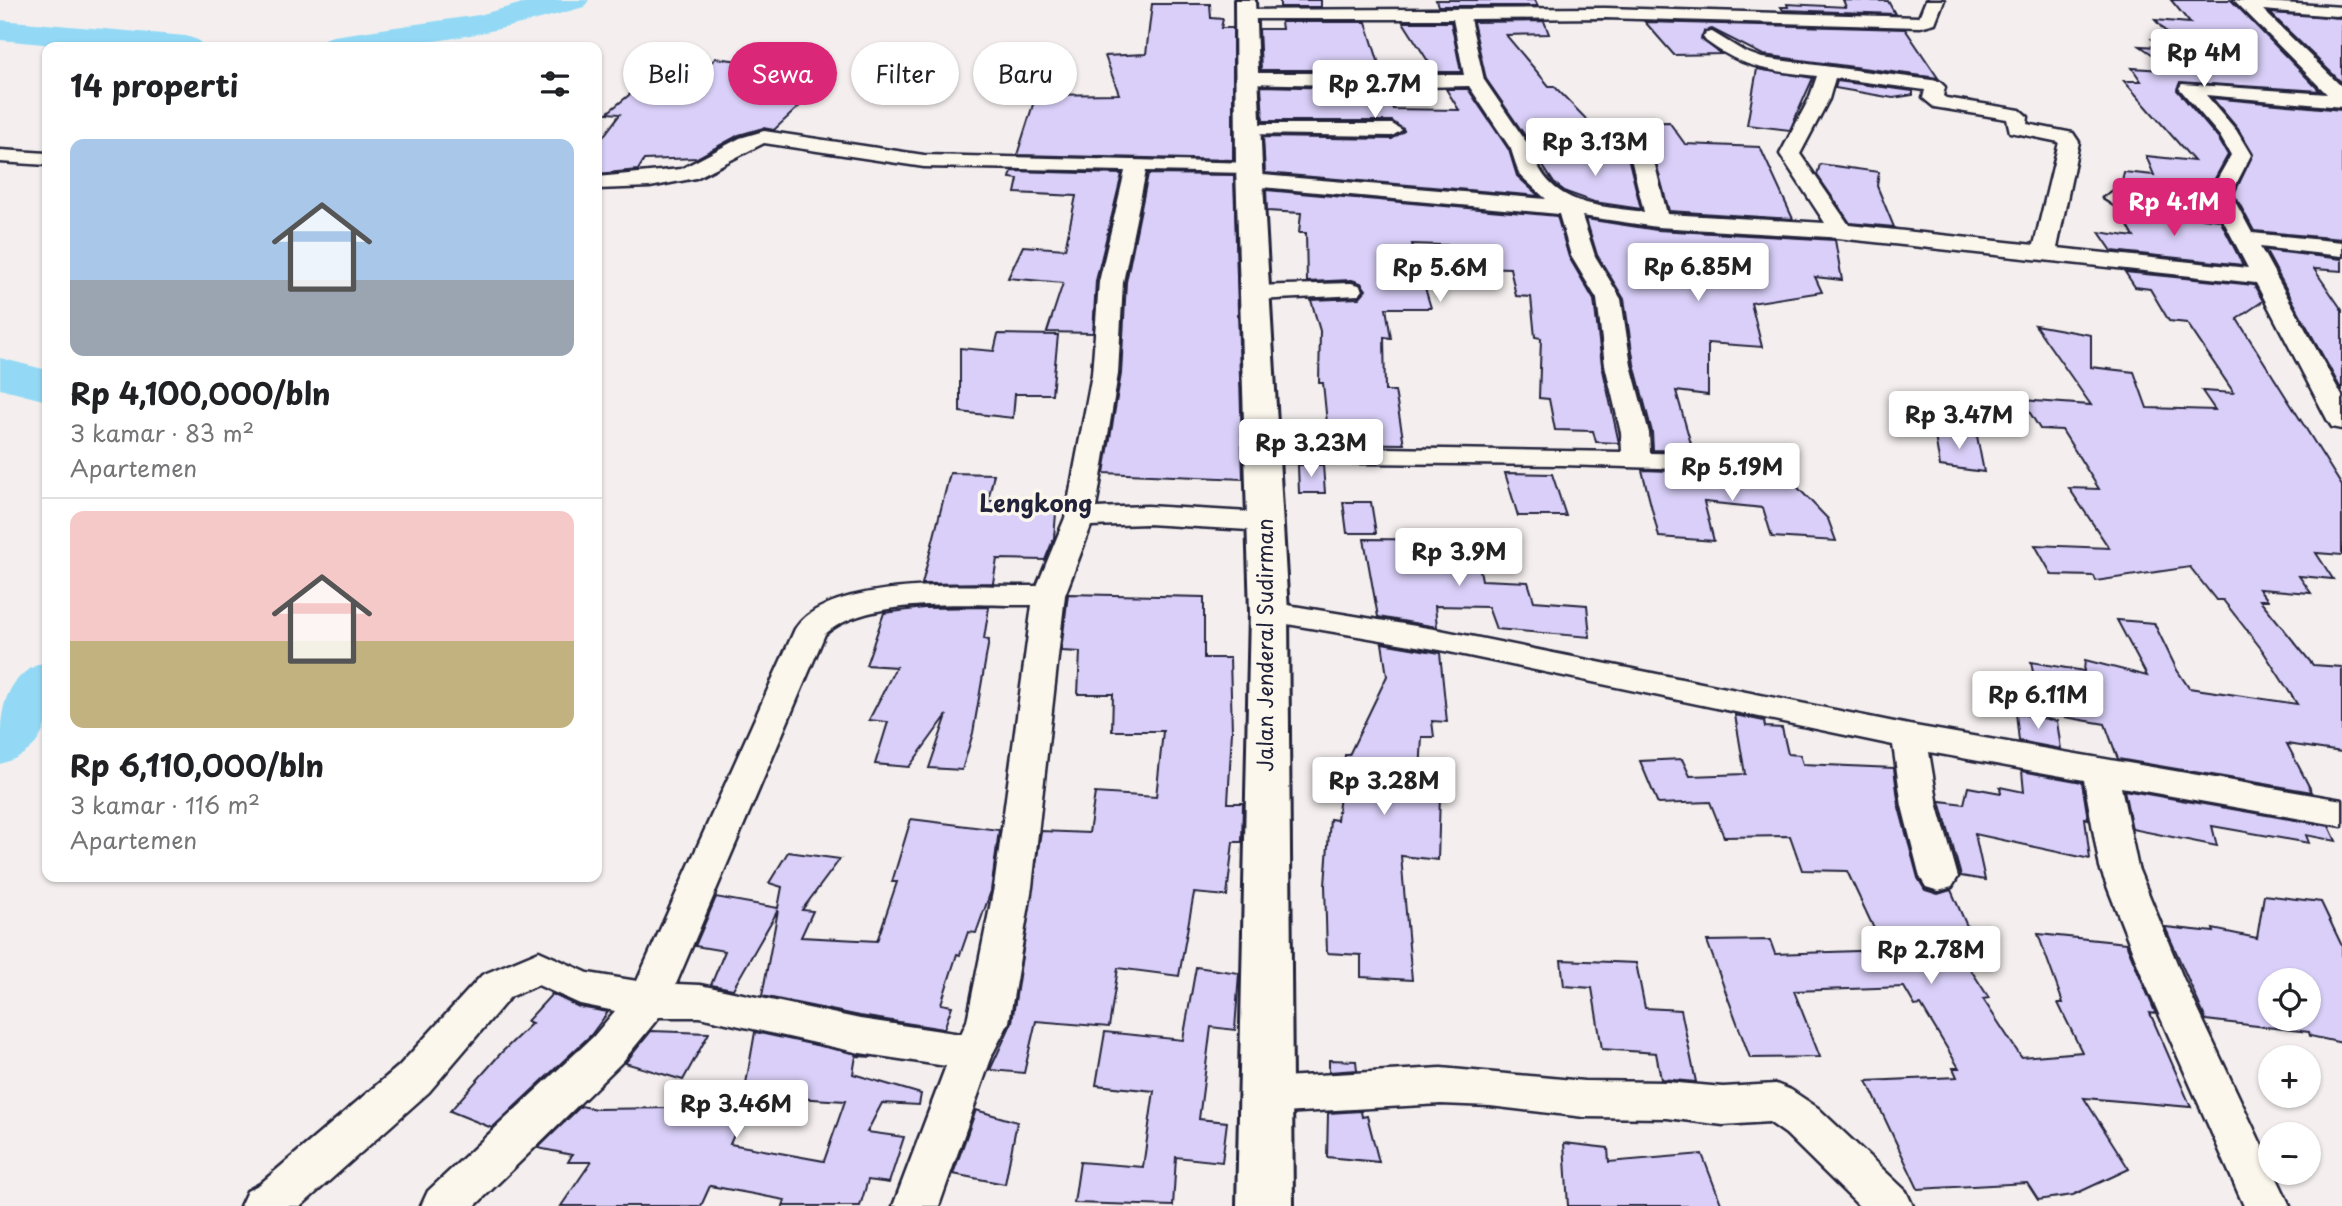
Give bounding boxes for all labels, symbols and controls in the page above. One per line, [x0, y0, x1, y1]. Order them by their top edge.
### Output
pin: Rp 4M [2155, 29, 2253, 89]
text: Rp 4M [2167, 34, 2241, 69]
chip: Beli [623, 42, 714, 105]
chip: Sewa [728, 42, 837, 105]
chip: Filter [851, 42, 959, 105]
chip: Baru [973, 42, 1077, 105]
pin: Rp 2.7M [1310, 60, 1440, 120]
text: 14 properti [70, 62, 238, 107]
icon: filters [536, 65, 574, 103]
text: Rp 2.7M [1329, 65, 1421, 100]
pin: Rp 3.13M [1523, 118, 1667, 178]
text: Rp 3.13M [1542, 123, 1648, 158]
pin: Rp 4.1M [2109, 178, 2239, 238]
text: Rp 4.1M [2129, 183, 2219, 218]
icon: home [259, 184, 385, 310]
pin: Rp 5.6M [1375, 244, 1505, 304]
pin: Rp 6.85M [1626, 244, 1770, 303]
text: Rp 6.85M [1644, 248, 1752, 283]
text: Rp 5.6M [1392, 249, 1488, 284]
text: Rp 4,100,000/bln [70, 370, 331, 415]
pin: Rp 3.47M [1887, 392, 2031, 451]
text: Rp 3.47M [1905, 396, 2013, 431]
text: 3 kamar · 83 m² [70, 415, 254, 450]
pin: Rp 3.23M [1239, 420, 1383, 479]
text: Rp 3.23M [1255, 424, 1367, 459]
pin: Rp 5.19M [1660, 444, 1804, 503]
text: Rp 5.19M [1681, 448, 1783, 483]
text: Apartemen [70, 450, 197, 485]
district label: Lengkong [979, 484, 1093, 520]
street label: Jalan Jenderal Sudirman [1248, 518, 1280, 772]
pin: Rp 3.9M [1394, 528, 1524, 588]
text: Rp 3.9M [1411, 533, 1507, 568]
icon: home [259, 556, 385, 682]
pin: Rp 6.11M [1966, 672, 2110, 731]
text: Rp 6.11M [1988, 676, 2088, 711]
text: Rp 6,110,000/bln [70, 742, 324, 787]
pin: Rp 3.28M [1312, 758, 1456, 817]
text: Rp 3.28M [1328, 762, 1440, 797]
text: 3 kamar · 116 m² [70, 787, 260, 822]
text: Apartemen [70, 822, 197, 857]
pin: Rp 2.78M [1859, 926, 2003, 986]
text: Rp 2.78M [1877, 931, 1985, 966]
map controls [2258, 968, 2321, 1185]
button: locate [2258, 968, 2321, 1031]
button: + [2258, 1045, 2321, 1108]
pin: Rp 3.46M [664, 1080, 808, 1140]
text: Rp 3.46M [680, 1085, 792, 1120]
button: − [2258, 1122, 2321, 1185]

